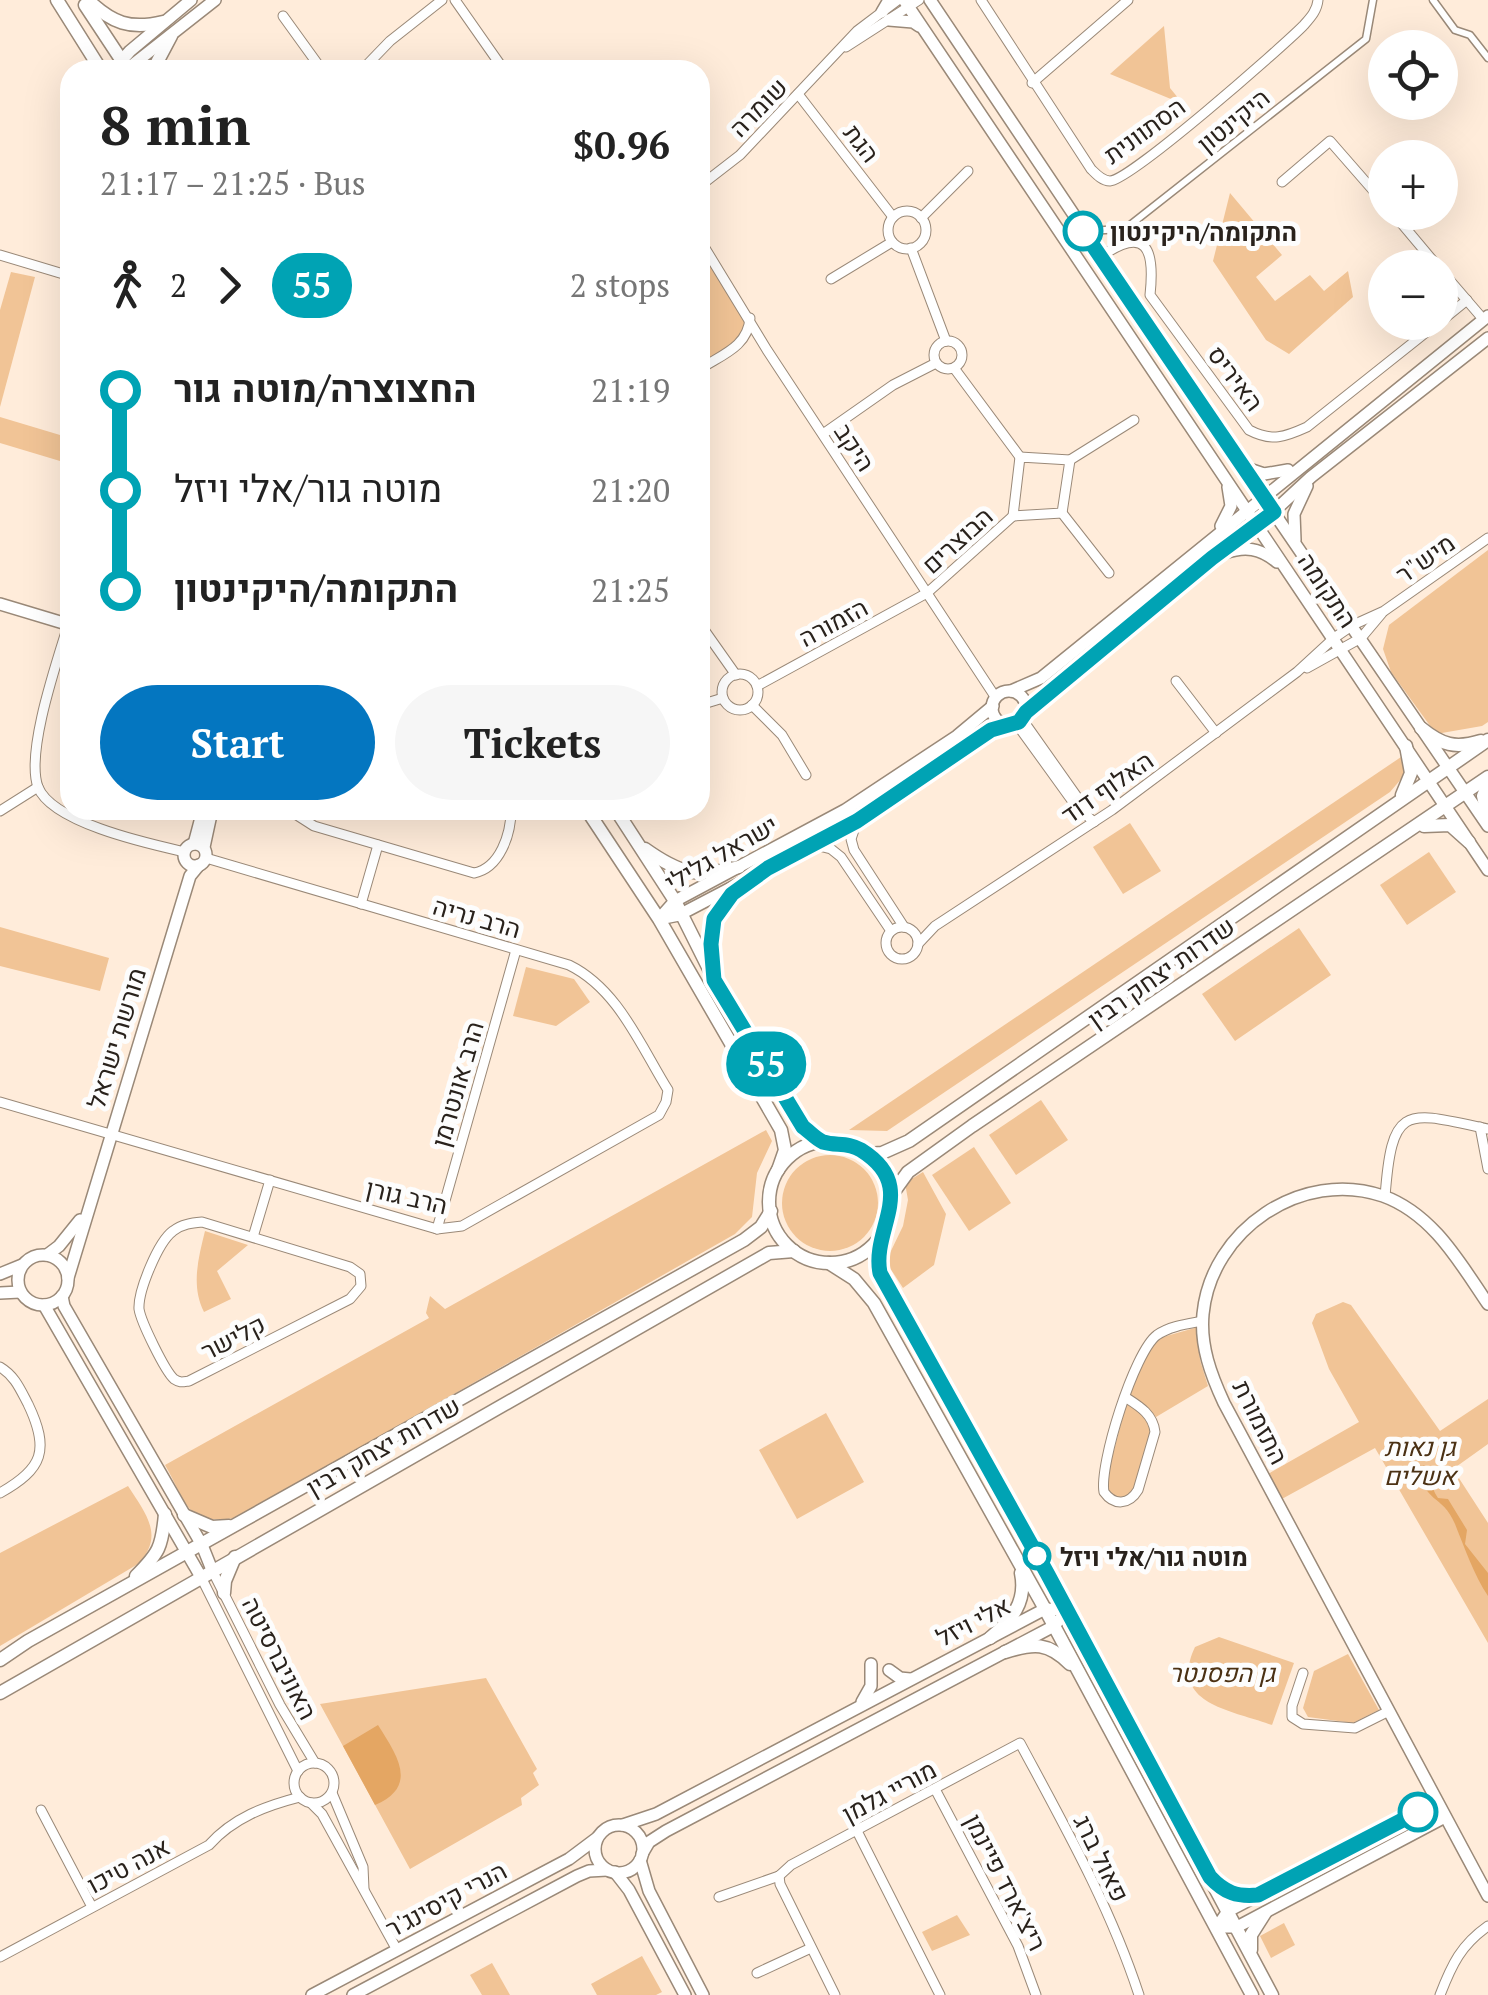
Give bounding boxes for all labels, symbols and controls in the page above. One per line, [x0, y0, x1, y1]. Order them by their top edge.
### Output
map controls [1368, 30, 1458, 340]
button: locate [1368, 30, 1458, 120]
street label: שומרה [722, 70, 794, 144]
street label: היקינטון [1190, 81, 1276, 159]
text: 8 min [100, 88, 250, 161]
street label: הסתוונית [1097, 89, 1191, 171]
street label: הגת [837, 117, 887, 169]
text: $0.96 [573, 120, 670, 170]
button: + [1368, 140, 1458, 230]
text: 21:17 – 21:25 · Bus [100, 162, 366, 204]
marker: התקומה/היקינטון [1064, 212, 1102, 250]
place label: התקומה/היקינטון [1110, 215, 1297, 248]
button: − [1368, 250, 1458, 340]
icon: walk [100, 258, 155, 313]
icon: forward [202, 258, 257, 313]
text: 55 [292, 262, 332, 308]
text: 2 [170, 264, 187, 306]
text: 2 stops [570, 264, 670, 306]
street label: האיריס [1201, 339, 1271, 417]
text: החצוצרה/מוטה גור [174, 363, 477, 413]
text: 21:19 [591, 369, 670, 411]
street label: היקב [827, 417, 883, 477]
text: מוטה גור/אלי ויזל [174, 463, 442, 513]
text: 21:20 [591, 469, 670, 511]
street label: הבוצרים [915, 499, 999, 581]
street label: מיש"ר [1389, 526, 1461, 590]
street label: התקומה [1291, 546, 1365, 634]
text: התקומה/היקינטון [174, 563, 458, 613]
text: 21:25 [591, 569, 670, 611]
street label: הזמורה [793, 590, 873, 654]
button: Start [100, 685, 375, 800]
button: Tickets [395, 685, 670, 800]
street label: האלוף דוד [1054, 743, 1160, 831]
street label: ישראל גלילי [659, 807, 783, 899]
street label: הרב נריה [429, 889, 525, 945]
street label: שדרות יצחק רבין [1081, 909, 1241, 1035]
street label: מורשת ישראל [79, 964, 153, 1112]
street label: הרב אונטרמן [423, 1017, 491, 1151]
line badge: 55 [721, 1032, 811, 1096]
text: 55 [746, 1041, 786, 1087]
street label: הרב גורן [363, 1171, 451, 1221]
street label: קלישר [195, 1307, 271, 1367]
street label: התזמורת [1226, 1374, 1296, 1470]
street label: שדרות יצחק רבין [300, 1389, 466, 1503]
park label: גן נאות אשלים [1384, 1430, 1459, 1492]
place label: מוטה גור/אלי ויזל [1060, 1540, 1248, 1573]
marker: מוטה גור/אלי ויזל [1024, 1543, 1050, 1569]
street label: אלי ויזל [930, 1588, 1016, 1654]
street label: האוניברסיטה [235, 1591, 325, 1725]
park label: גן הפסנטר [1169, 1656, 1277, 1689]
street label: מוריי גלמן [836, 1752, 942, 1830]
unlabelled marker [1399, 1793, 1437, 1831]
street label: ריצ'ארד פיינמן [957, 1808, 1055, 1956]
street label: פאול ברג [1067, 1809, 1137, 1907]
street label: אנה טיכו [81, 1829, 175, 1901]
street label: הנרי קיסינג'ר [380, 1853, 512, 1945]

